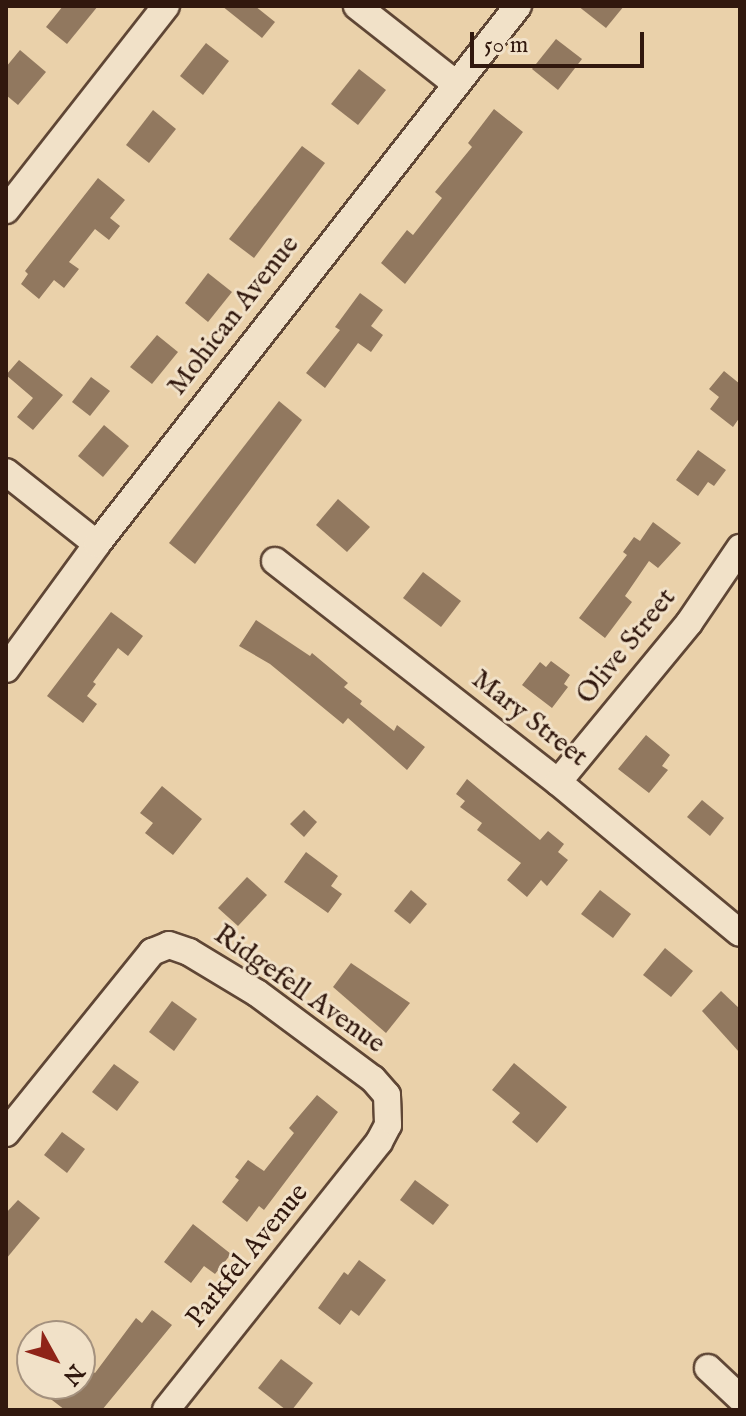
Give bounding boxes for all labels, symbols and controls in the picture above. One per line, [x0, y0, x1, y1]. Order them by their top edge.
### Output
scale bar [474, 16, 648, 66]
text: 50 m [484, 30, 528, 61]
street label: Mohican Avenue [161, 229, 307, 403]
street label: Olive Street [570, 582, 684, 712]
street label: Mary Street [464, 663, 594, 775]
street label: Ridgefell Avenue [207, 918, 391, 1062]
street label: Parkfel Avenue [180, 1177, 316, 1335]
north arrow [16, 1320, 96, 1400]
text: N [56, 1358, 90, 1390]

